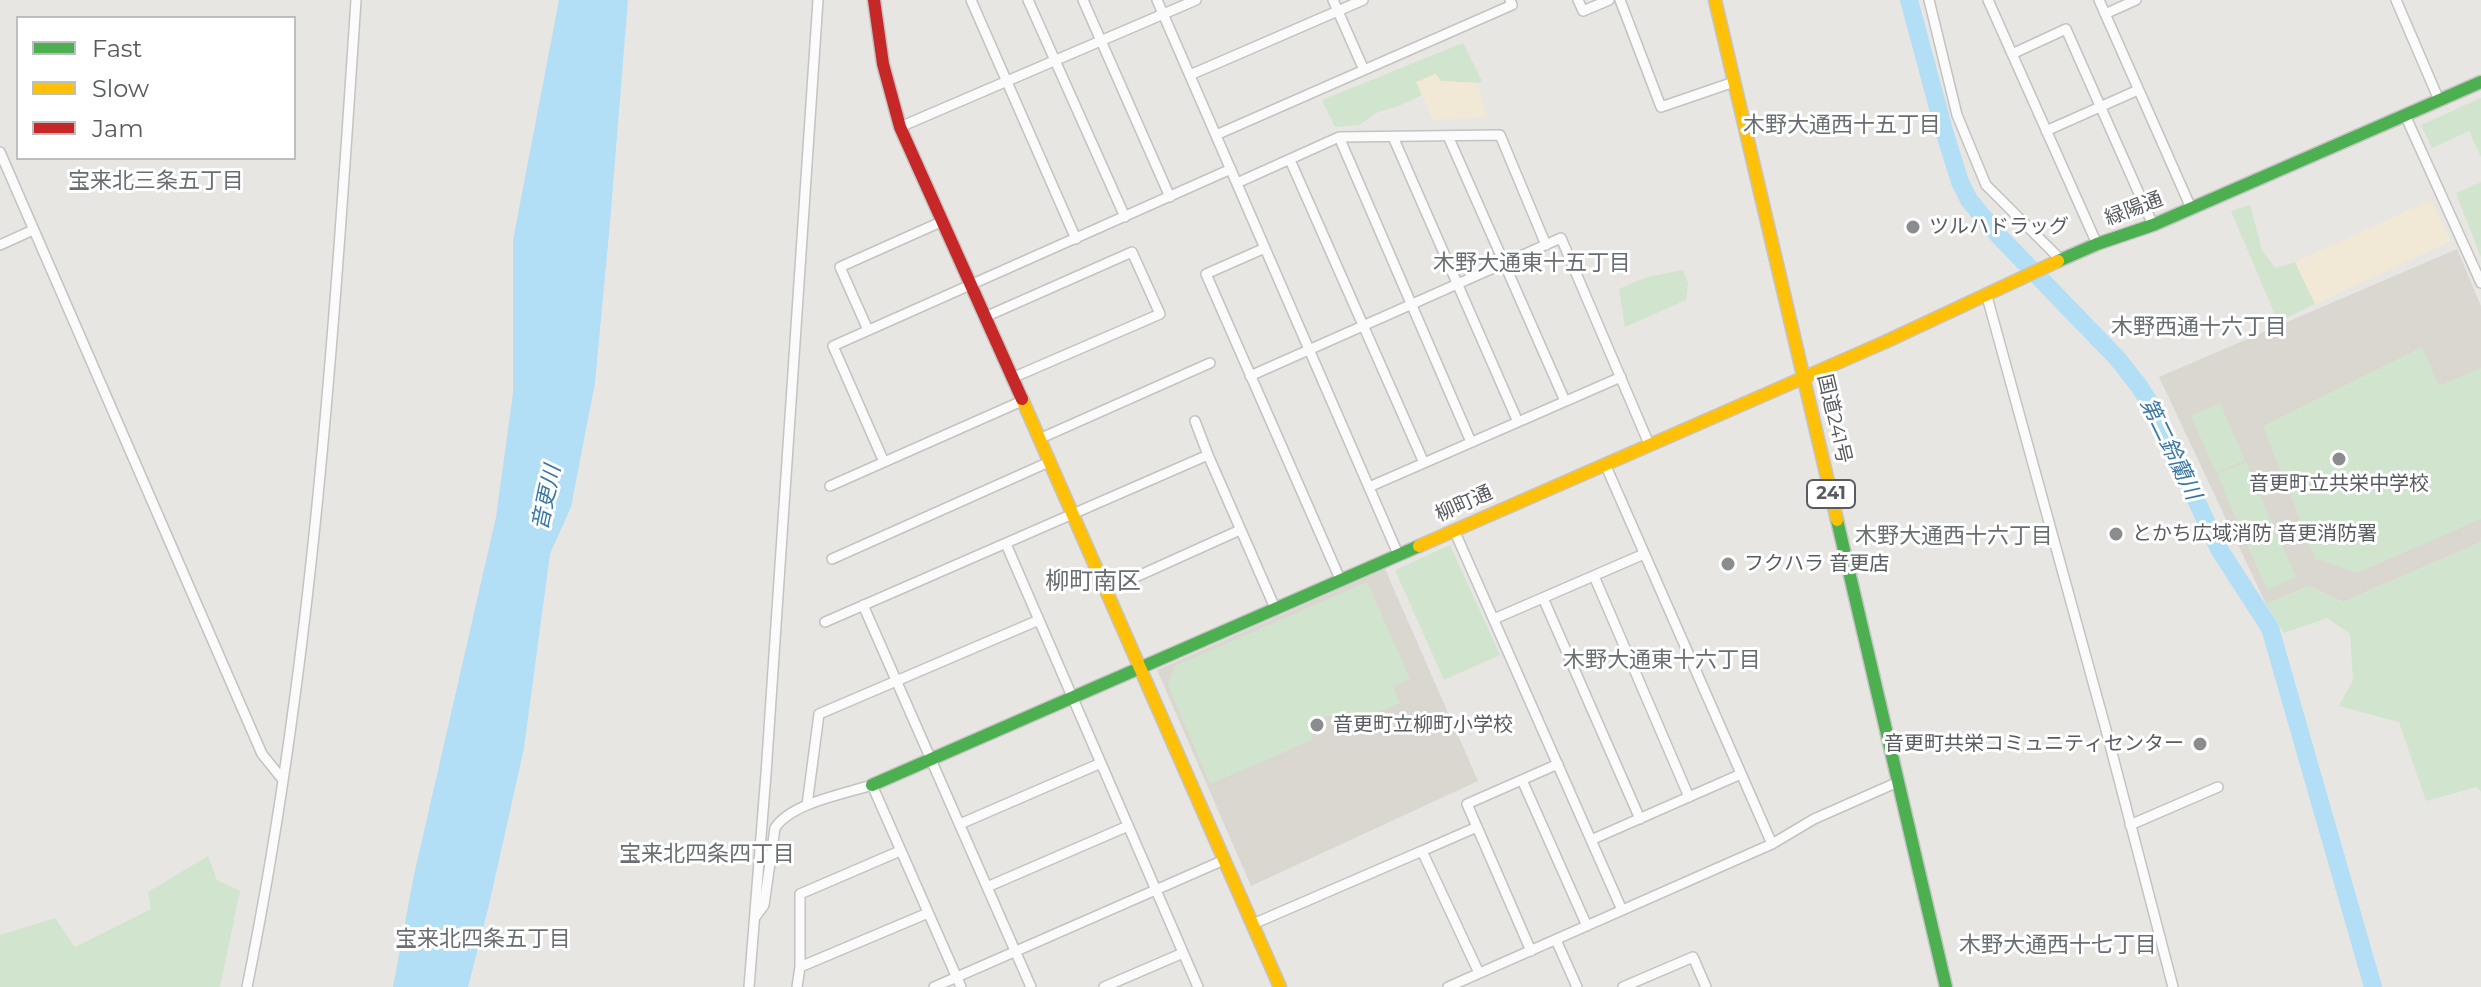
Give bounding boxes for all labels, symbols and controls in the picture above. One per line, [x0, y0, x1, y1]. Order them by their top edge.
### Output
legend [16, 16, 296, 160]
text: Fast [92, 34, 142, 63]
text: Slow [92, 74, 149, 103]
district label: 木野大通西十五丁目 [1743, 113, 1941, 139]
text: Jam [92, 114, 144, 143]
district label: 宝来北三条五丁目 [68, 169, 244, 195]
street label: 緑陽通 [2102, 187, 2166, 231]
place label: ツルハドラッグ [1929, 215, 2069, 239]
marker: ツルハドラッグ [1904, 218, 1922, 236]
district label: 木野大通東十五丁目 [1433, 251, 1631, 277]
district label: 木野西通十六丁目 [2111, 315, 2287, 341]
street label: 国道241号 [1812, 372, 1856, 466]
water label: 第二鈴蘭川 [2134, 394, 2206, 504]
marker: 音更町立共栄中学校 [2330, 450, 2348, 468]
water label: 音更川 [527, 463, 567, 533]
place label: 音更町立共栄中学校 [2249, 472, 2429, 496]
road number: 241 [1807, 480, 1855, 508]
street label: 柳町通 [1432, 481, 1496, 527]
place label: とかち広域消防 音更消防署 [2132, 522, 2377, 546]
district label: 木野大通西十六丁目 [1855, 524, 2053, 550]
marker: とかち広域消防 音更消防署 [2107, 525, 2125, 543]
place label: フクハラ 音更店 [1744, 552, 1889, 576]
marker: フクハラ 音更店 [1719, 555, 1737, 573]
district label: 柳町南区 [1045, 568, 1141, 596]
district label: 木野大通東十六丁目 [1563, 648, 1761, 674]
place label: 音更町立柳町小学校 [1333, 713, 1513, 737]
marker: 音更町立柳町小学校 [1308, 716, 1326, 734]
place label: 音更町共栄コミュニティセンター [1884, 732, 2184, 756]
marker: 音更町共栄コミュニティセンター [2191, 735, 2209, 753]
district label: 宝来北四条四丁目 [619, 842, 795, 868]
district label: 宝来北四条五丁目 [395, 927, 571, 953]
district label: 木野大通西十七丁目 [1959, 933, 2157, 959]

